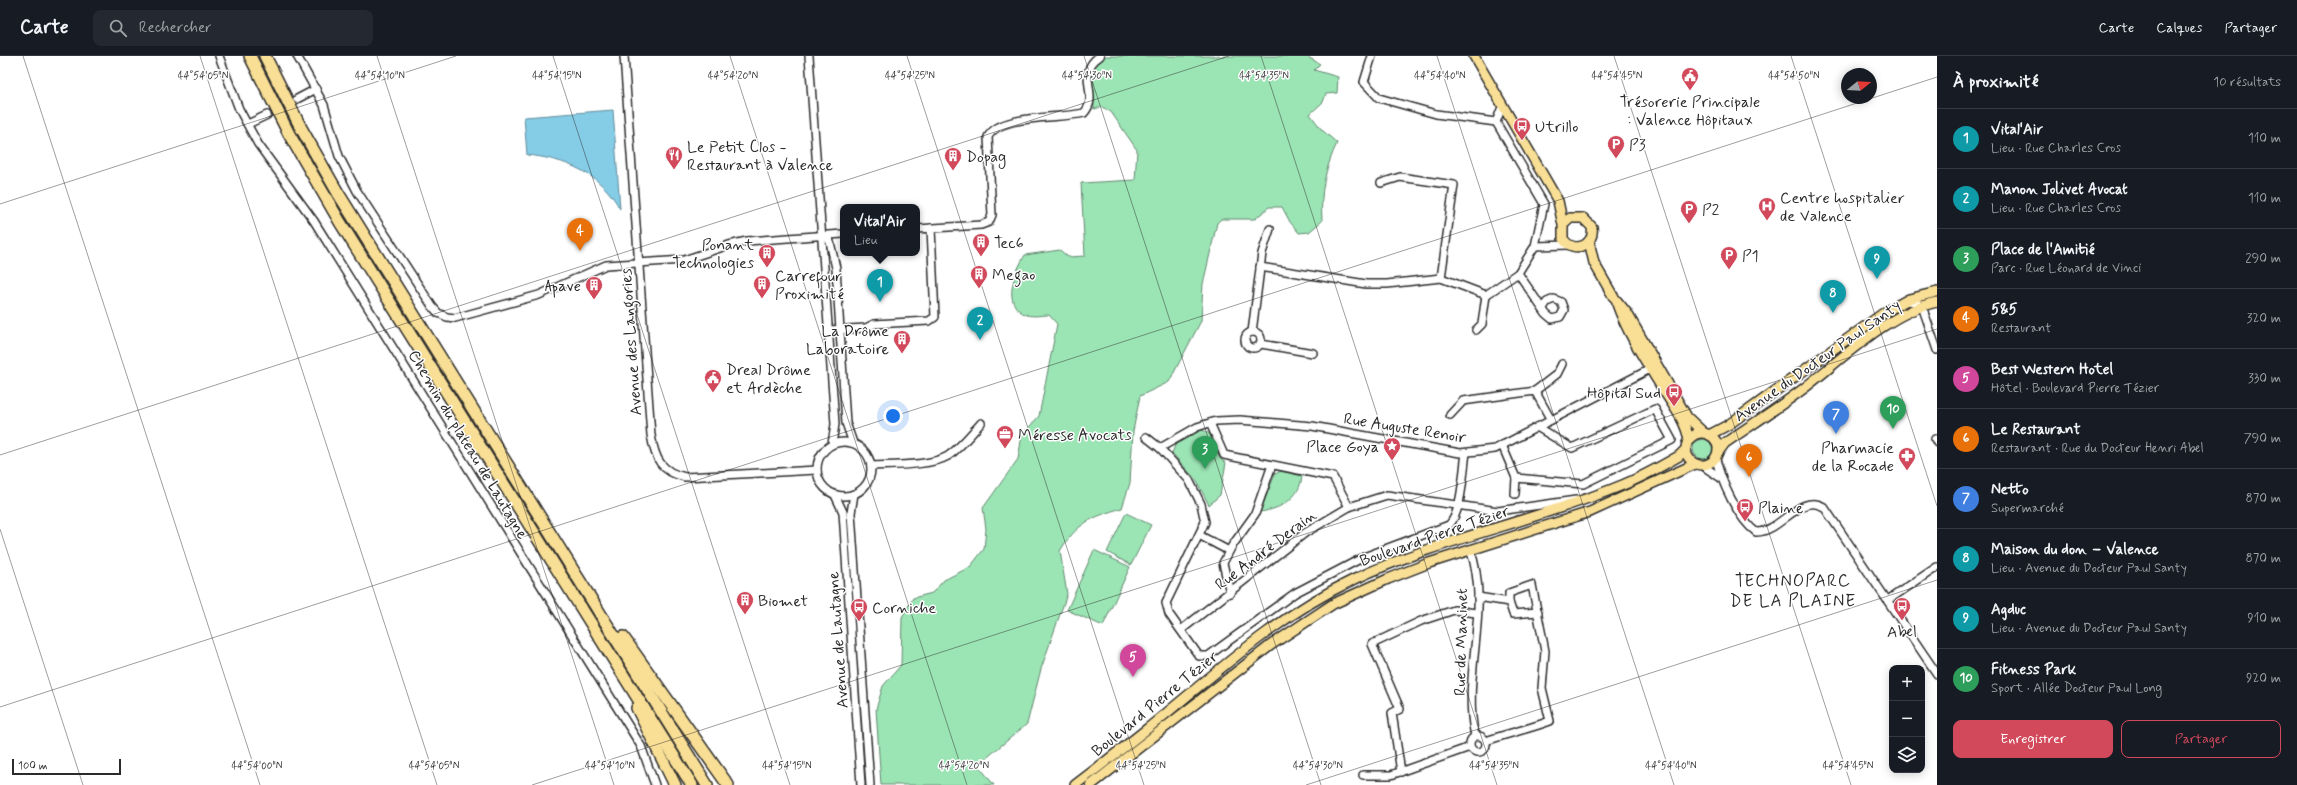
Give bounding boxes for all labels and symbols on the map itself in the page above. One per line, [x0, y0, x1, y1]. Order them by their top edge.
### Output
public building icon: Trésorerie Principale : Valence Hôpitaux [1680, 66, 1700, 91]
north arrow [1841, 68, 1877, 104]
text: 44°54'05"N [178, 69, 229, 83]
text: 44°54'10"N [355, 69, 405, 83]
text: 44°54'15"N [532, 69, 582, 83]
text: 44°54'20"N [708, 69, 759, 83]
text: 44°54'25"N [885, 69, 935, 83]
text: 44°54'30"N [1062, 69, 1112, 83]
text: 44°54'35"N [1239, 69, 1289, 83]
text: 44°54'40"N [1414, 69, 1466, 83]
text: 44°54'45"N [1592, 69, 1643, 83]
text: 44°54'50"N [1768, 69, 1820, 83]
place label: Trésorerie Principale : Valence Hôpitaux [1620, 92, 1760, 131]
bus stop icon: Utrillo [1512, 116, 1532, 141]
place label: Utrillo [1535, 117, 1579, 138]
parking icon: P3 [1606, 134, 1626, 159]
place label: P3 [1629, 135, 1646, 156]
place label: Le Petit Clos - Restaurant à Valence [687, 137, 834, 176]
restaurant icon: Le Petit Clos - Restaurant à Valence [664, 145, 684, 170]
building icon: Dopag [943, 146, 963, 171]
place label: Dopag [966, 147, 1006, 169]
place label: Centre hospitalier de Valence [1780, 188, 1905, 227]
hospital icon: Centre hospitalier de Valence [1757, 196, 1777, 221]
parking icon: P2 [1679, 199, 1699, 224]
place label: P2 [1702, 200, 1720, 221]
pin: 4 [567, 218, 593, 251]
building icon: Tec6 [971, 232, 991, 257]
place label: Tec6 [994, 233, 1024, 254]
place label: Ponant Technologies [672, 235, 755, 275]
building icon: Ponant Technologies [757, 243, 777, 268]
parking icon: P1 [1719, 245, 1739, 270]
place label: P1 [1742, 246, 1759, 267]
pin: 9 [1864, 246, 1890, 279]
building icon: Megao [969, 264, 989, 289]
place label: Megao [992, 265, 1035, 287]
place label: Carrefour Proximité [775, 266, 844, 305]
street label: Avenue des Langories [616, 268, 648, 416]
pin: 1 [867, 269, 893, 302]
building icon: Carrefour Proximité [752, 274, 772, 299]
building icon: Apave [584, 275, 604, 300]
place label: Apave [545, 276, 581, 298]
pin: 8 [1820, 280, 1846, 313]
street label: Avenue du Docteur Paul Santy [1730, 295, 1905, 427]
pin: 2 [967, 307, 993, 340]
place label: La Drôme Laboratoire [806, 321, 889, 360]
building icon: La Drôme Laboratoire [892, 329, 912, 354]
street label: Chemin du plateau de Lautagne [403, 346, 533, 544]
place label: Dreal Drôme et Ardèche [726, 360, 811, 399]
public building icon: Dreal Drôme et Ardèche [703, 368, 723, 393]
bus stop icon: Hôpital Sud [1664, 382, 1684, 407]
place label: Hôpital Sud [1587, 383, 1661, 404]
pin: 10 [1880, 396, 1906, 429]
pin: 7 [1823, 401, 1849, 434]
your location [883, 406, 903, 426]
street label: Rue Auguste Renoir [1342, 408, 1468, 449]
office icon: Méresse Avocats [995, 424, 1015, 449]
place label: Méresse Avocats [1018, 425, 1132, 446]
pin: 3 [1192, 436, 1218, 469]
place icon: Place Goya [1382, 436, 1402, 461]
place label: Place Goya [1306, 437, 1379, 458]
place label: Pharmacie de la Rocade [1812, 438, 1894, 477]
pin: 6 [1736, 444, 1762, 477]
pharmacy icon: Pharmacie de la Rocade [1897, 446, 1917, 471]
bus stop icon: Plaine [1735, 497, 1755, 522]
place label: Plaine [1758, 498, 1804, 519]
street label: Boulevard Pierre Tézier [1357, 501, 1512, 572]
street label: Rue André Derain [1211, 505, 1321, 595]
street label: Avenue de Lautagne [823, 570, 854, 709]
district label: TECHNOPARC DE LA PLAINE [1730, 570, 1856, 612]
street label: Rue de Maninet [1450, 588, 1473, 696]
building icon: Biomet [735, 590, 755, 615]
place label: Biomet [758, 591, 808, 612]
bus stop icon: Abel [1892, 596, 1912, 621]
bus stop icon: Corniche [849, 597, 869, 622]
place label: Corniche [872, 598, 936, 619]
place label: Abel [1887, 622, 1917, 643]
pin: 5 [1120, 644, 1146, 677]
street label: Boulevard Pierre Tézier [1088, 647, 1223, 762]
scale bar [12, 757, 121, 776]
text: 44°54'00"N [231, 759, 283, 773]
text: 44°54'05"N [409, 759, 460, 773]
text: 44°54'10"N [585, 759, 635, 773]
text: 44°54'15"N [762, 759, 812, 773]
text: 44°54'20"N [939, 759, 990, 773]
text: 44°54'25"N [1116, 759, 1166, 773]
text: 44°54'30"N [1293, 759, 1343, 773]
text: 44°54'35"N [1469, 759, 1519, 773]
text: 44°54'40"N [1645, 759, 1697, 773]
text: 44°54'45"N [1823, 759, 1874, 773]

